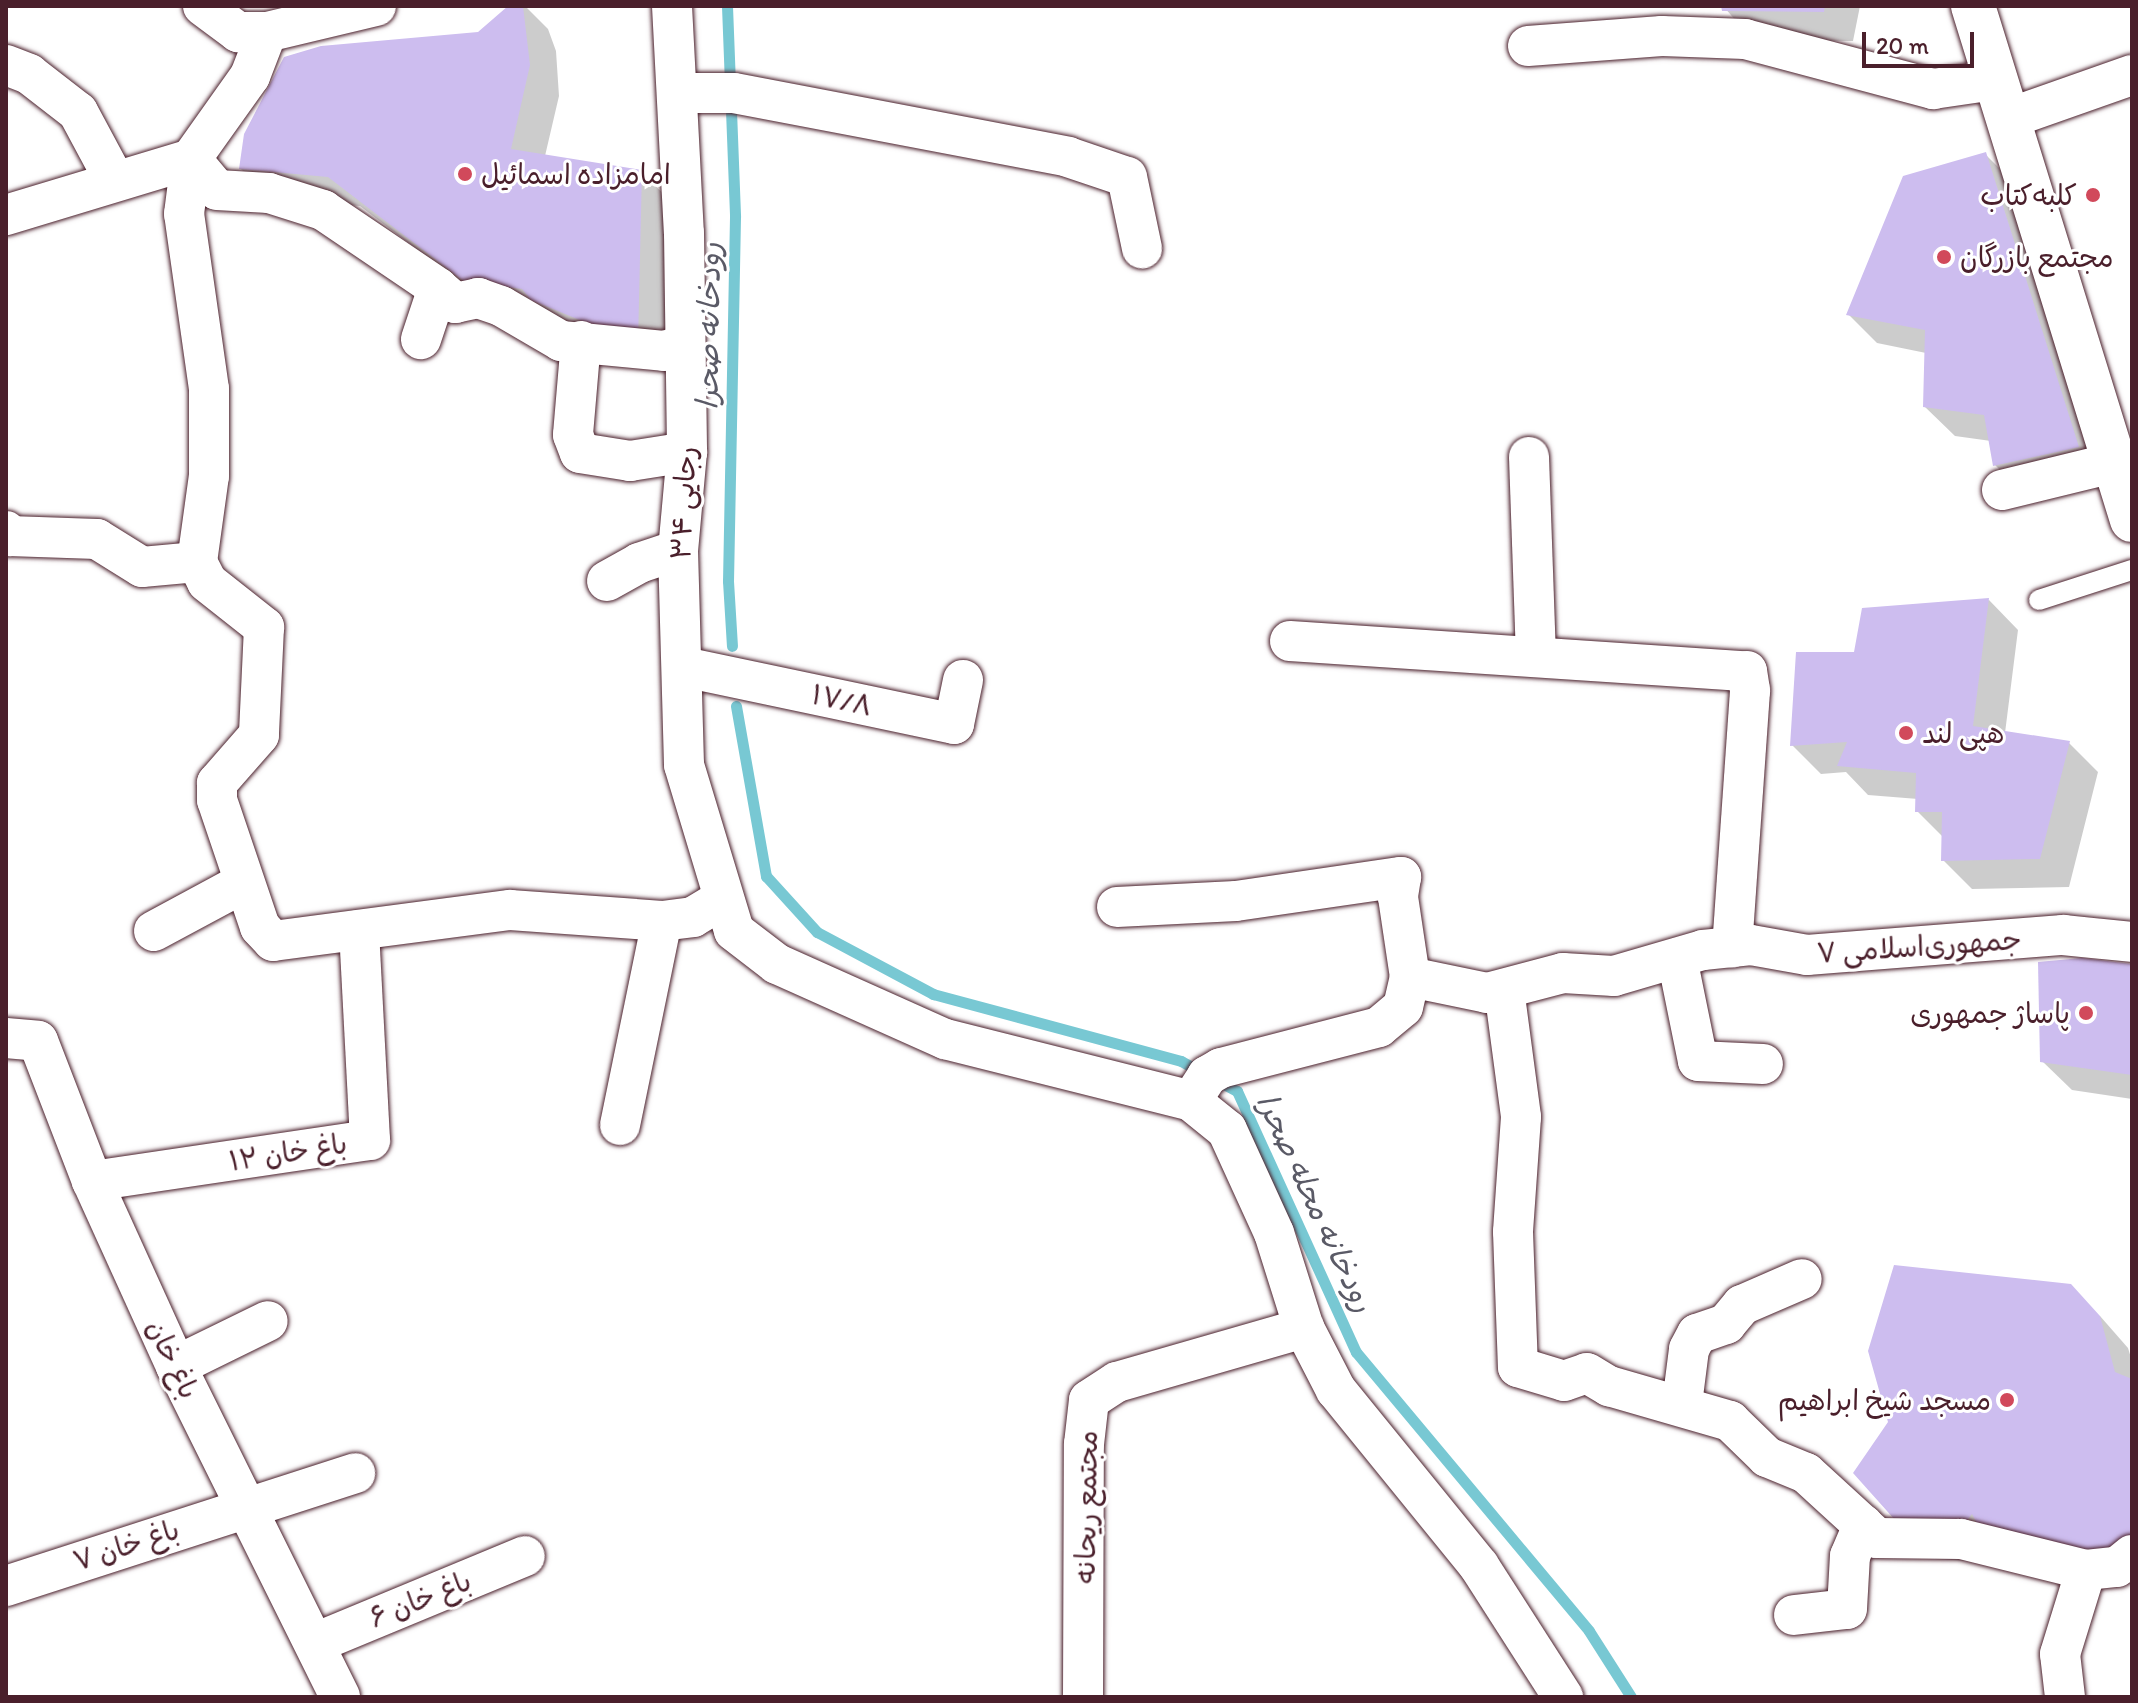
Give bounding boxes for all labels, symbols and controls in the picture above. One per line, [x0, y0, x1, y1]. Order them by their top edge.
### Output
scale bar [1866, 16, 1978, 66]
text: 20 m [1876, 31, 1929, 60]
place label: امامزاده اسمائیل [481, 157, 671, 191]
marker: امامزاده اسمائیل [456, 165, 474, 183]
place label: کلبه‌کتاب [1980, 178, 2077, 212]
marker: کلبه‌کتاب [2084, 186, 2102, 204]
place label: مجتمع بازرگان [1960, 240, 2114, 274]
water label: رودخانه صحرا [690, 242, 728, 410]
marker: مجتمع بازرگان [1935, 248, 1953, 266]
street label: رجایی ۳۴ [663, 445, 703, 561]
street label: ۱۷/۸ [809, 677, 875, 723]
place label: هپی لند [1922, 716, 2005, 750]
marker: هپی لند [1897, 724, 1915, 742]
street label: جمهوری‌اسلامی ۷ [1815, 922, 2023, 970]
place label: پاساژ جمهوری [1910, 996, 2070, 1030]
marker: پاساژ جمهوری [2077, 1004, 2095, 1022]
water label: رودخانه محله صحرا [1249, 1088, 1381, 1318]
street label: باغ خان ۱۲ [227, 1126, 349, 1178]
street label: باغ خان [140, 1314, 206, 1404]
place label: مسجد شیخ ابراهیم [1778, 1383, 1991, 1417]
marker: مسجد شیخ ابراهیم [1998, 1391, 2016, 1409]
street label: مجتمع ریحانه [1068, 1430, 1104, 1584]
street label: باغ خان ۷ [69, 1512, 183, 1578]
street label: باغ خان ۶ [364, 1563, 476, 1635]

